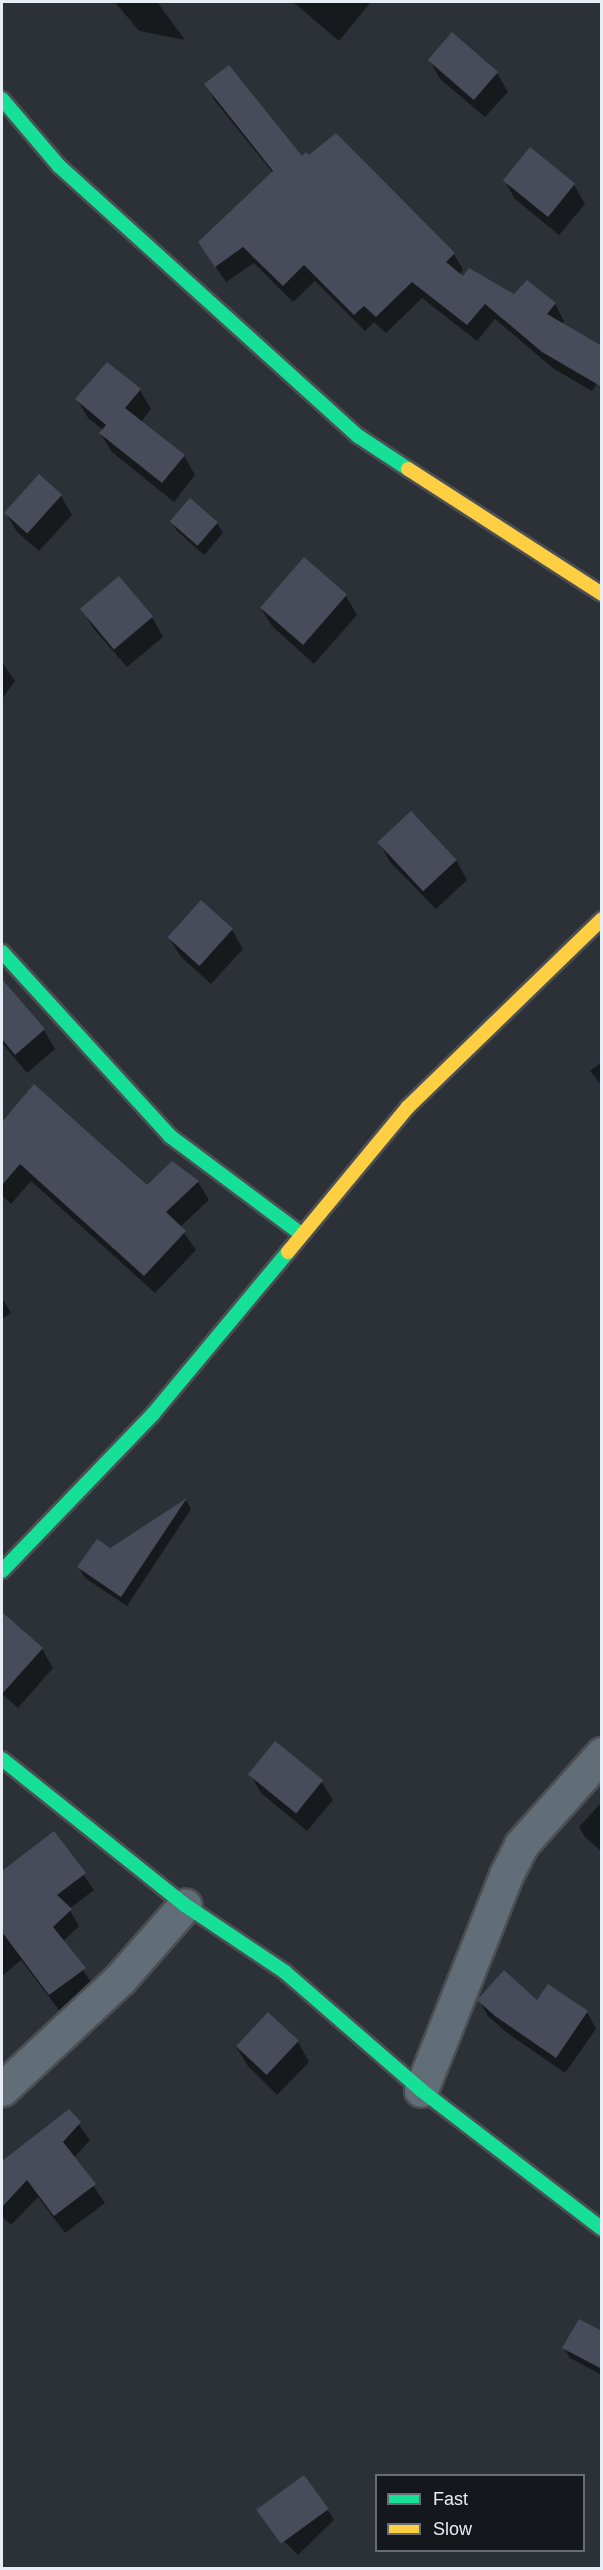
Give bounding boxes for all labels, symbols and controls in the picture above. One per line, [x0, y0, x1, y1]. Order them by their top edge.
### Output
legend [375, 2474, 585, 2552]
text: Fast [433, 2489, 468, 2509]
text: Slow [433, 2519, 472, 2539]

